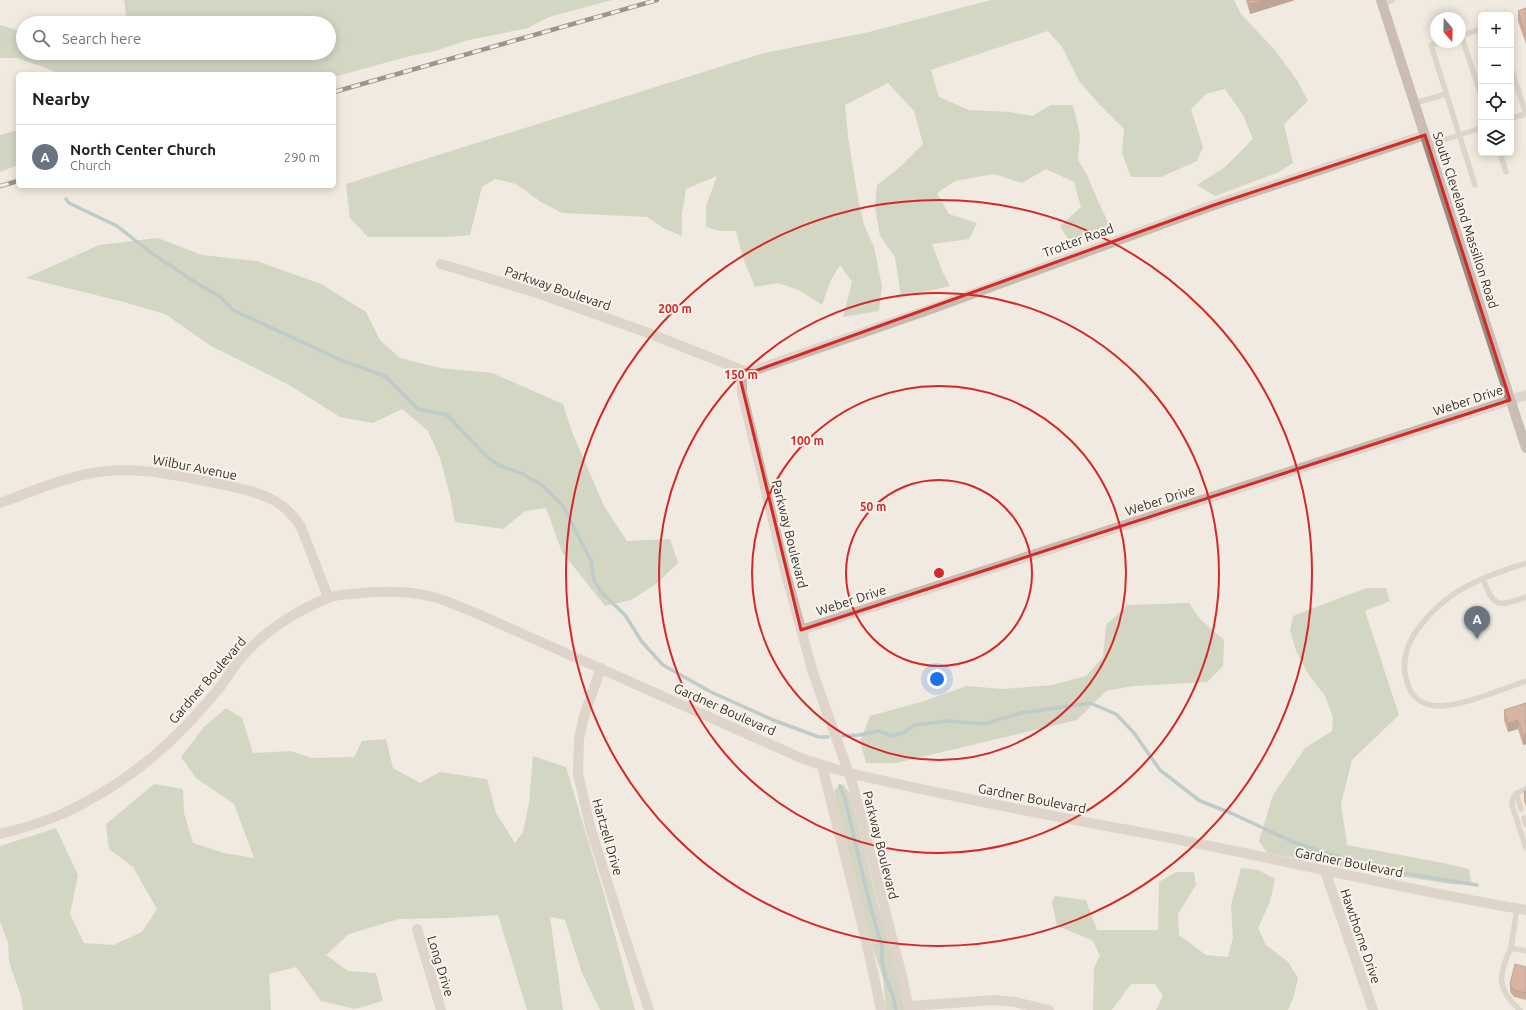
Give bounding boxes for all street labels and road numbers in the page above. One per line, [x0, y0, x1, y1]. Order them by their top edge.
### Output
street label: South Cleveland Massillon Road [1431, 130, 1501, 310]
street label: Trotter Road [1041, 221, 1115, 259]
street label: Parkway Boulevard [503, 263, 613, 313]
street label: Weber Drive [1431, 382, 1505, 418]
street label: Wilbur Avenue [152, 452, 238, 482]
street label: Parkway Boulevard [770, 478, 810, 590]
street label: Weber Drive [1123, 482, 1197, 518]
street label: Weber Drive [814, 582, 888, 618]
street label: Gardner Boulevard [166, 634, 248, 726]
street label: Gardner Boulevard [672, 680, 778, 738]
street label: Gardner Boulevard [977, 781, 1087, 815]
street label: Parkway Boulevard [861, 789, 901, 901]
street label: Hartzell Drive [590, 797, 626, 877]
street label: Gardner Boulevard [1294, 845, 1404, 879]
street label: Hawthorne Drive [1338, 887, 1384, 985]
street label: Long Drive [425, 934, 457, 998]

